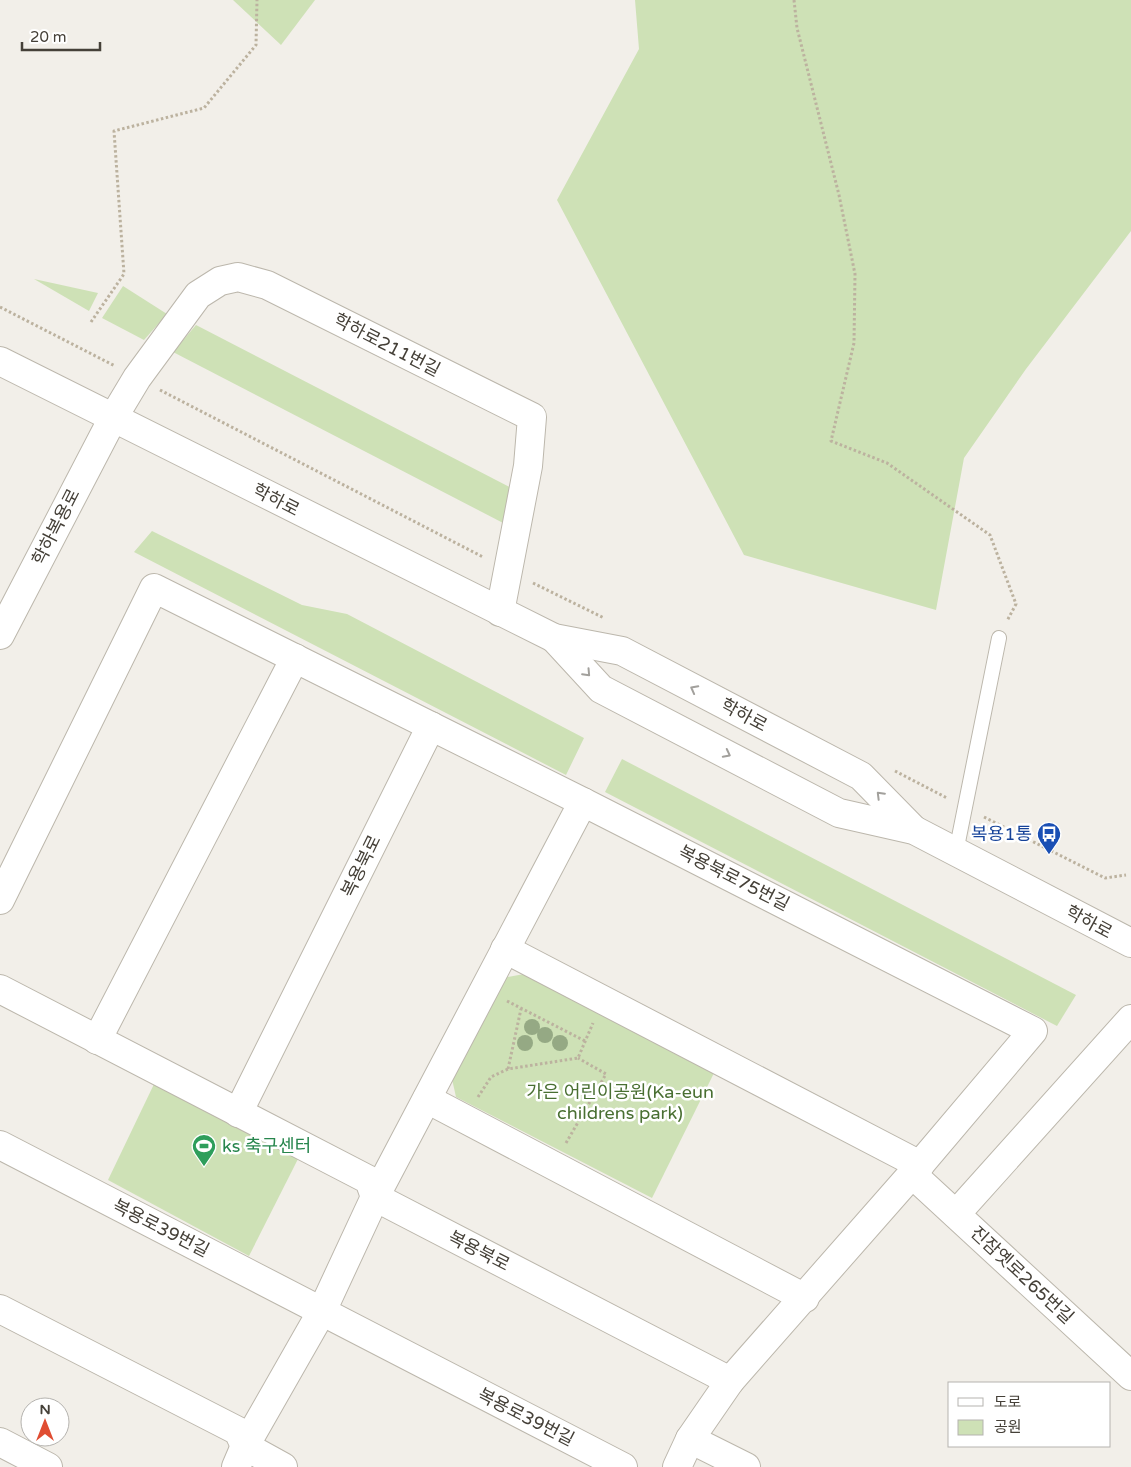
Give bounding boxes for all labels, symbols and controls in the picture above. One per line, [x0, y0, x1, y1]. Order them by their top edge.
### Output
scale bar [22, 20, 100, 52]
text: 20 m [30, 28, 67, 46]
street label: 학하로211번길 [330, 309, 444, 381]
street label: 학하로 [249, 479, 303, 521]
street label: 학하복용로 [27, 485, 85, 569]
one-way arrow [581, 668, 590, 677]
one-way arrow [691, 685, 700, 695]
street label: 학하로 [717, 694, 771, 736]
one-way arrow [721, 748, 730, 758]
one-way arrow [877, 792, 886, 801]
bus stop icon: 복용1통 [1036, 821, 1062, 855]
place label: 복용1통 [971, 823, 1032, 845]
street label: 복용북로 [337, 831, 385, 901]
street label: 복용북로75번길 [675, 841, 793, 915]
street label: 학하로 [1062, 901, 1116, 943]
park label: 가은 어린이공원(Ka-eun childrens park) [526, 1081, 714, 1124]
sports icon: ks 축구센터 [191, 1133, 217, 1167]
place label: ks 축구센터 [222, 1135, 311, 1157]
street label: 복용로39번길 [109, 1194, 213, 1262]
street label: 진잠옛로265번길 [966, 1222, 1078, 1328]
street label: 복용북로 [444, 1226, 514, 1276]
legend [948, 1382, 1111, 1447]
street label: 복용로39번길 [474, 1383, 578, 1451]
text: 도로 [994, 1393, 1022, 1411]
north arrow [20, 1397, 70, 1447]
text: N [39, 1401, 51, 1418]
text: 공원 [994, 1418, 1022, 1436]

